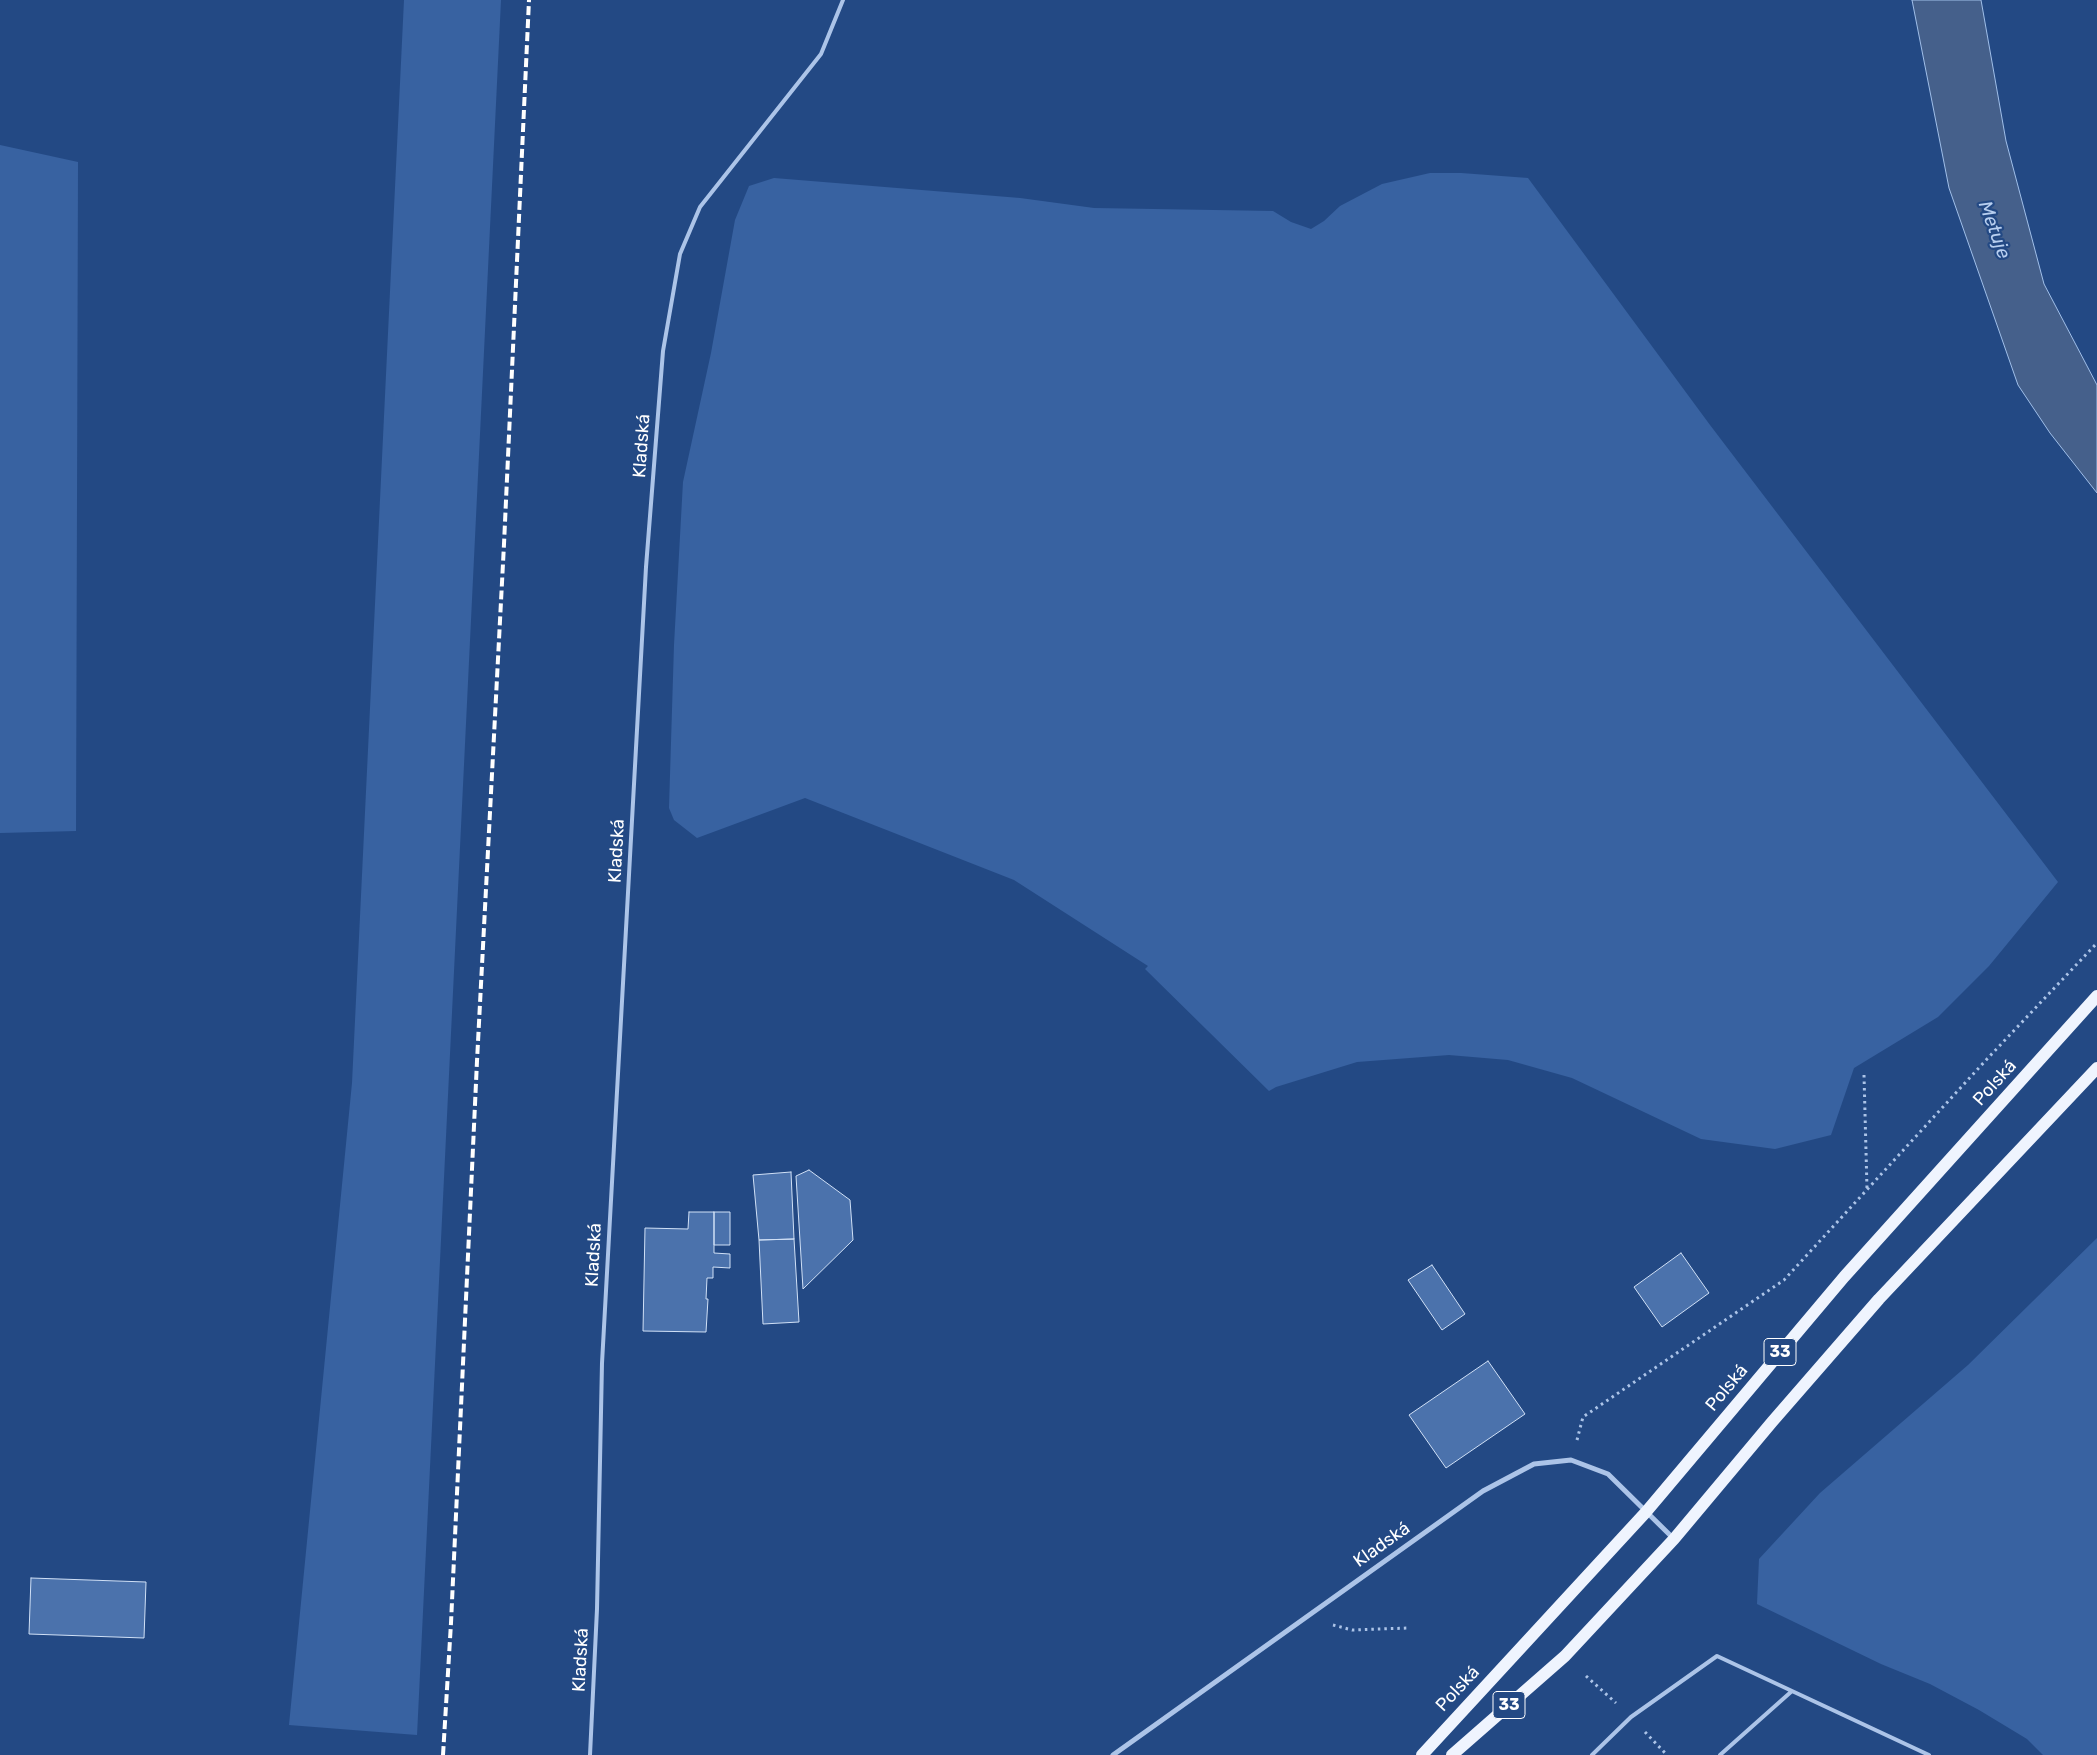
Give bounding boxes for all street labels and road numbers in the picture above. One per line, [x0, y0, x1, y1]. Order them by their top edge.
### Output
street label: Kladská [629, 413, 655, 479]
street label: Kladská [605, 818, 629, 884]
street label: Polská [1969, 1056, 2021, 1110]
street label: Kladská [582, 1222, 606, 1288]
road number: 33 [1764, 1338, 1796, 1365]
street label: Polská [1701, 1360, 1753, 1416]
street label: Kladská [1350, 1518, 1414, 1572]
street label: Kladská [569, 1627, 593, 1693]
street label: Polská [1432, 1662, 1484, 1716]
road number: 33 [1493, 1692, 1525, 1718]

